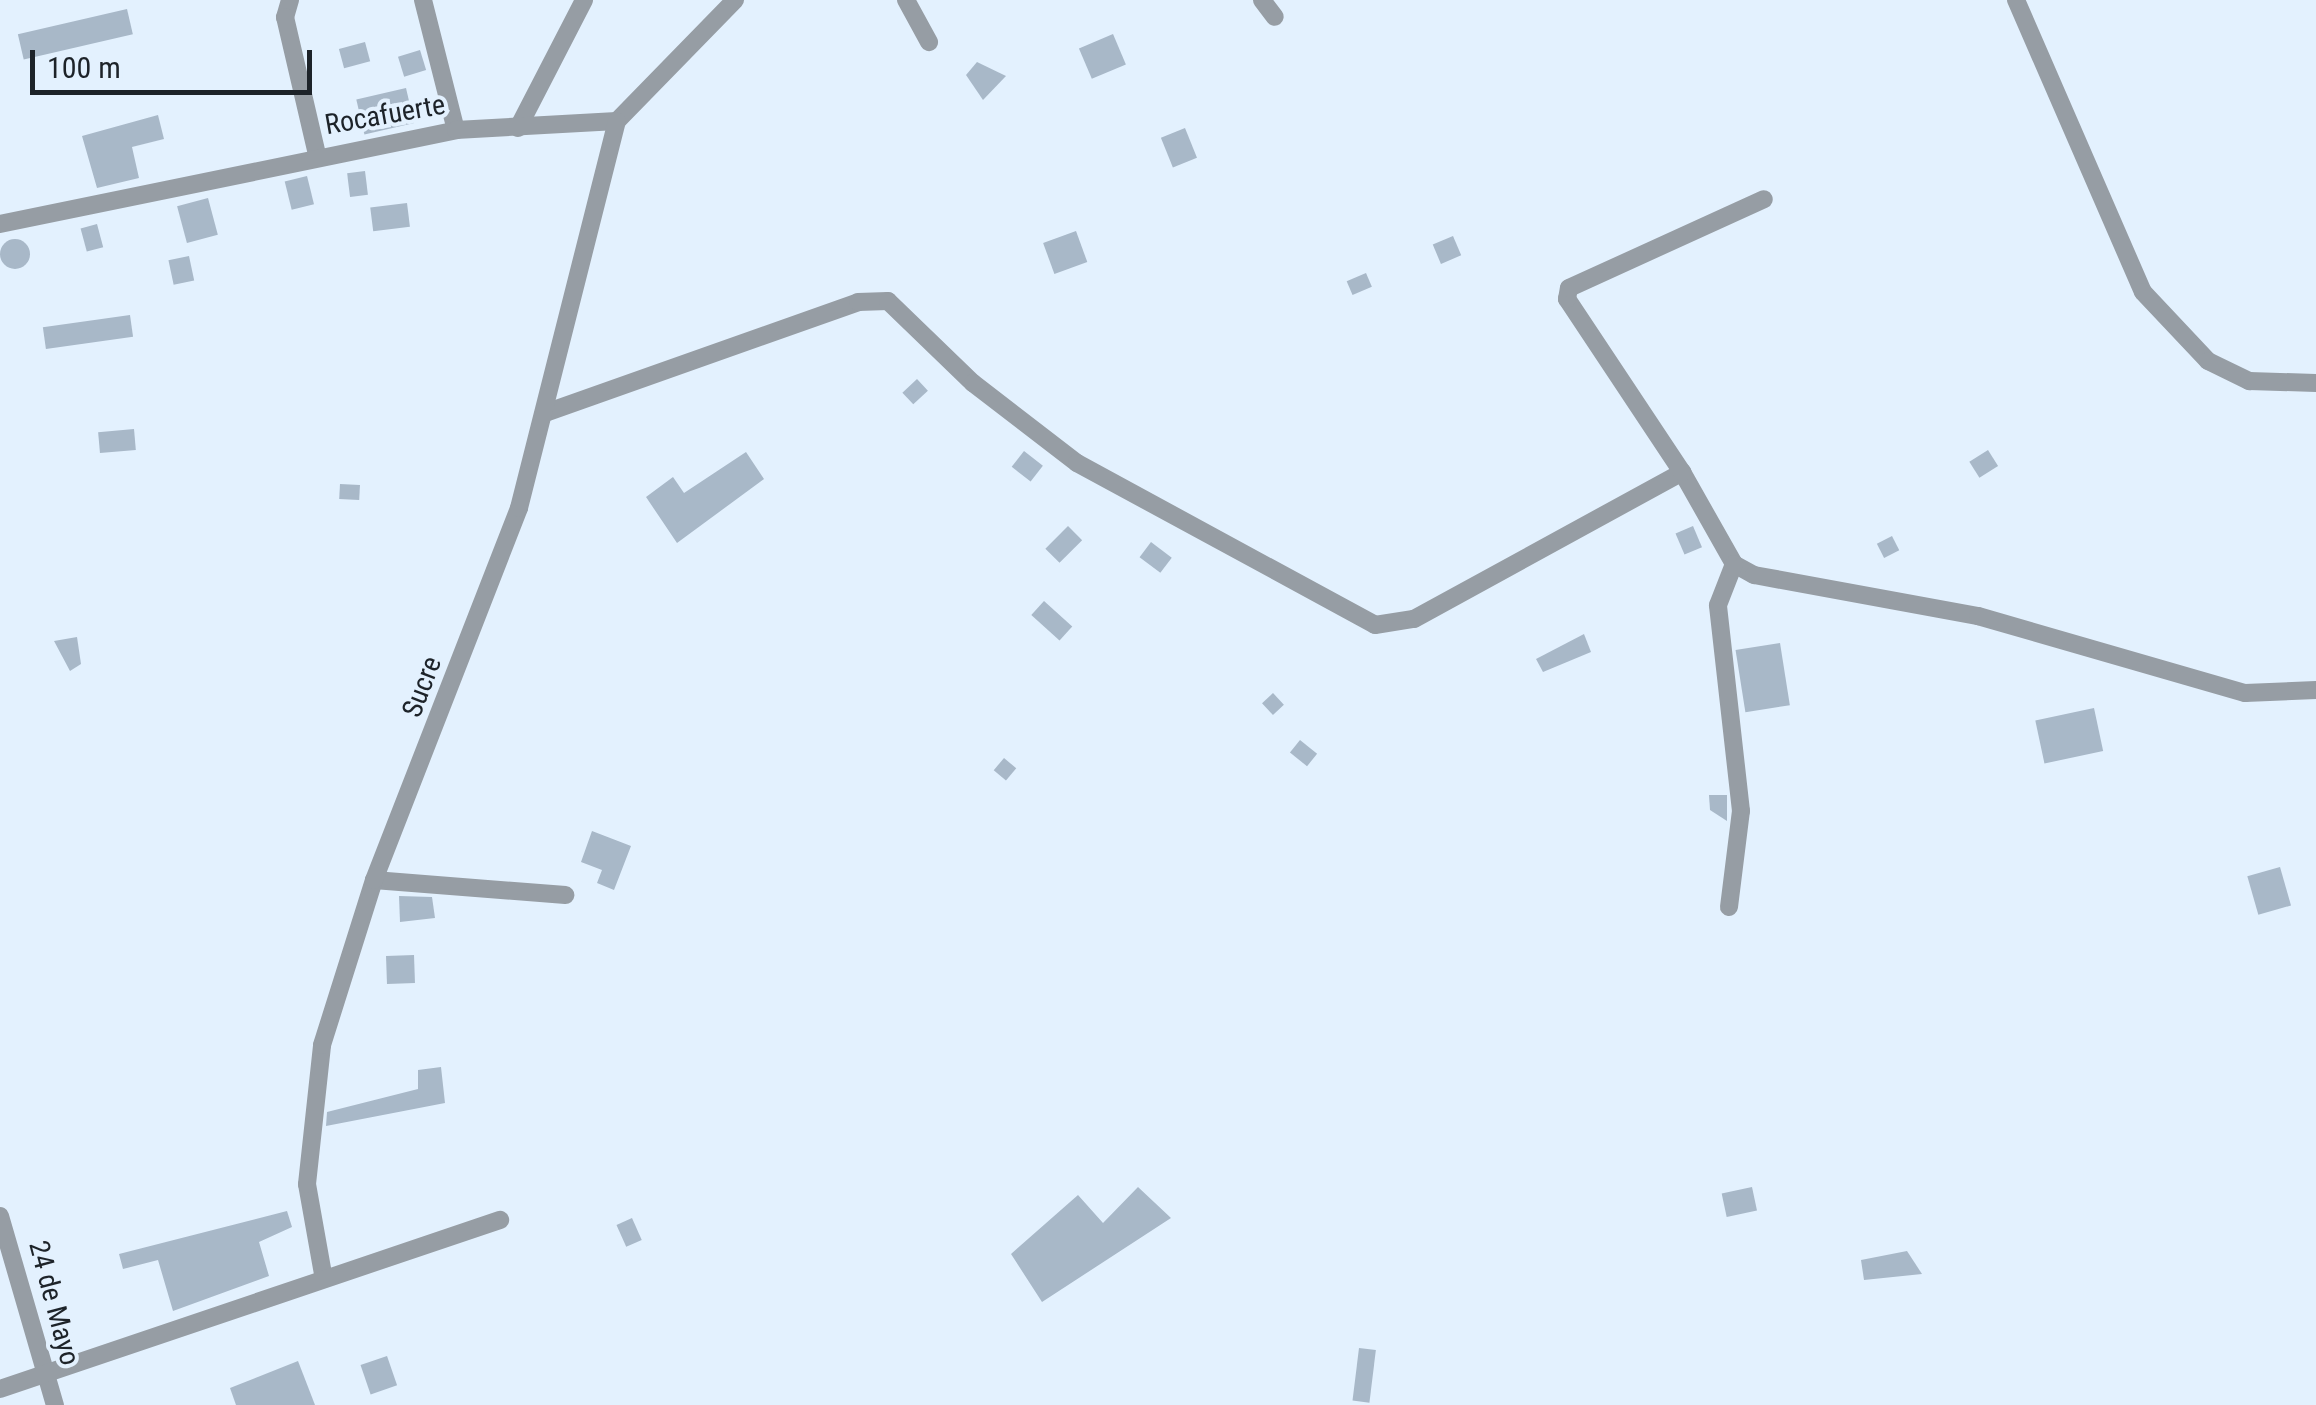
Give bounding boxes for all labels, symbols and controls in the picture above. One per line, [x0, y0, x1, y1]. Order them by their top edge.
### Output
scale bar [35, 30, 318, 92]
text: 100 m [47, 50, 121, 85]
street label: Rocafuerte [322, 88, 448, 142]
street label: Sucre [395, 652, 449, 722]
street label: 24 de Mayo [21, 1237, 87, 1369]

